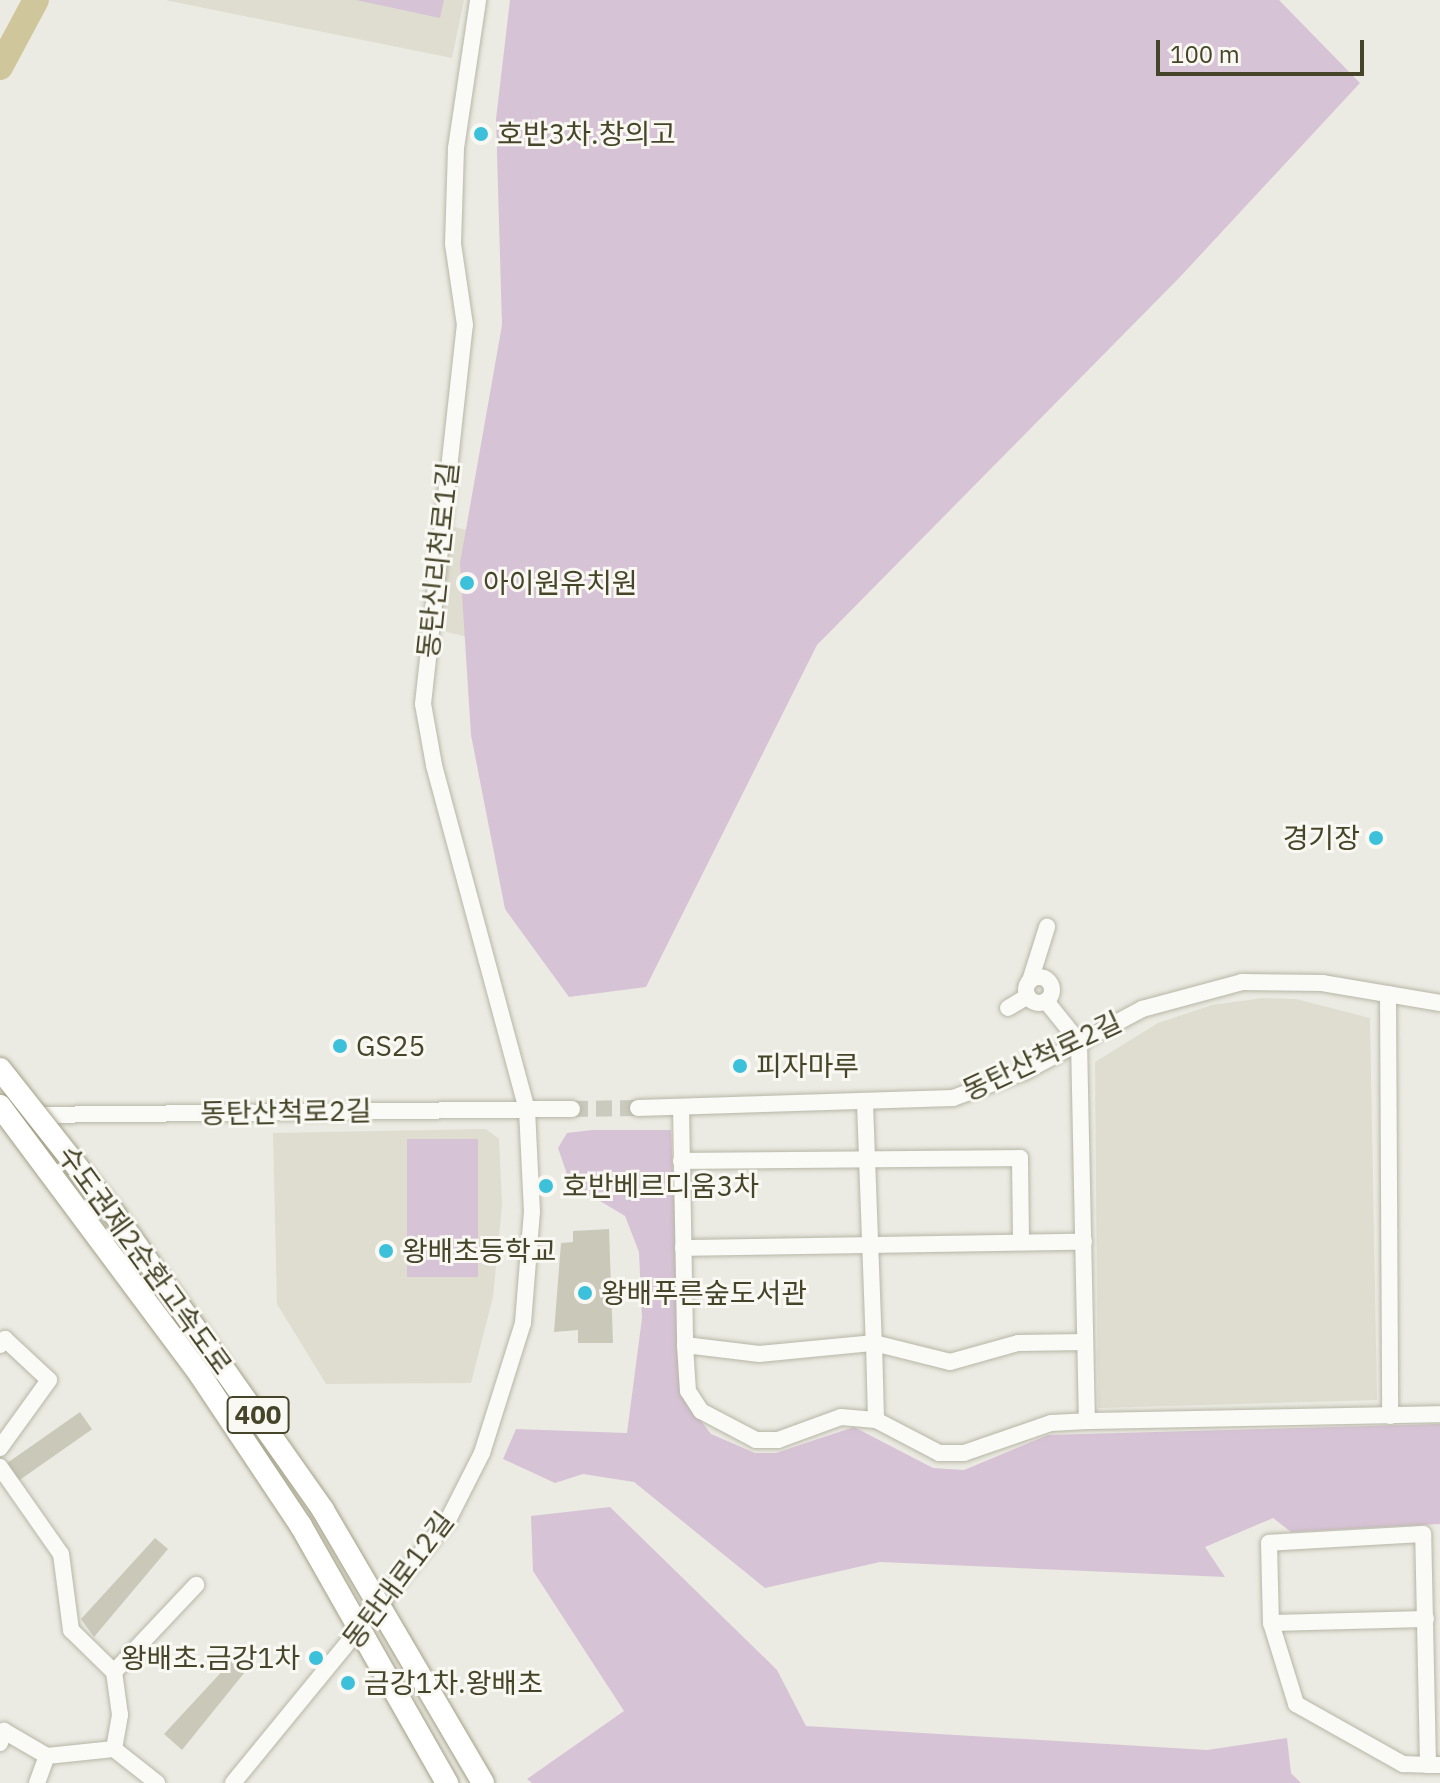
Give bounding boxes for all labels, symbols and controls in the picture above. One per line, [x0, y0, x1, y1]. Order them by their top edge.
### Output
scale bar [1160, 24, 1368, 74]
text: 100 m [1170, 38, 1240, 70]
place label: 호반3차.창의고 [497, 117, 676, 151]
marker: 호반3차.창의고 [472, 125, 490, 143]
street label: 동탄신리천로1길 [411, 460, 465, 660]
place label: 아이원유치원 [483, 566, 638, 600]
marker: 아이원유치원 [458, 574, 476, 592]
place label: 경기장 [1283, 821, 1360, 855]
marker: 경기장 [1367, 829, 1385, 847]
street label: 동탄산척로2길 [957, 1005, 1127, 1107]
place label: GS25 [356, 1029, 425, 1063]
marker: GS25 [331, 1037, 349, 1055]
place label: 피자마루 [756, 1049, 859, 1083]
marker: 피자마루 [731, 1057, 749, 1075]
street label: 동탄산척로2길 [200, 1094, 372, 1130]
street label: 수도권제2순환고속도로 [51, 1139, 239, 1381]
place label: 호반베르디움3차 [562, 1169, 759, 1203]
marker: 호반베르디움3차 [537, 1177, 555, 1195]
place label: 왕배초등학교 [402, 1234, 557, 1268]
marker: 왕배초등학교 [377, 1242, 395, 1260]
place label: 왕배푸른숲도서관 [601, 1276, 807, 1310]
marker: 왕배푸른숲도서관 [576, 1284, 594, 1302]
road number: 400 [226, 1393, 290, 1437]
street label: 동탄대로12길 [336, 1505, 460, 1655]
place label: 왕배초.금강1차 [121, 1641, 300, 1675]
marker: 왕배초.금강1차 [307, 1649, 325, 1667]
place label: 금강1차.왕배초 [364, 1666, 543, 1700]
marker: 금강1차.왕배초 [339, 1674, 357, 1692]

